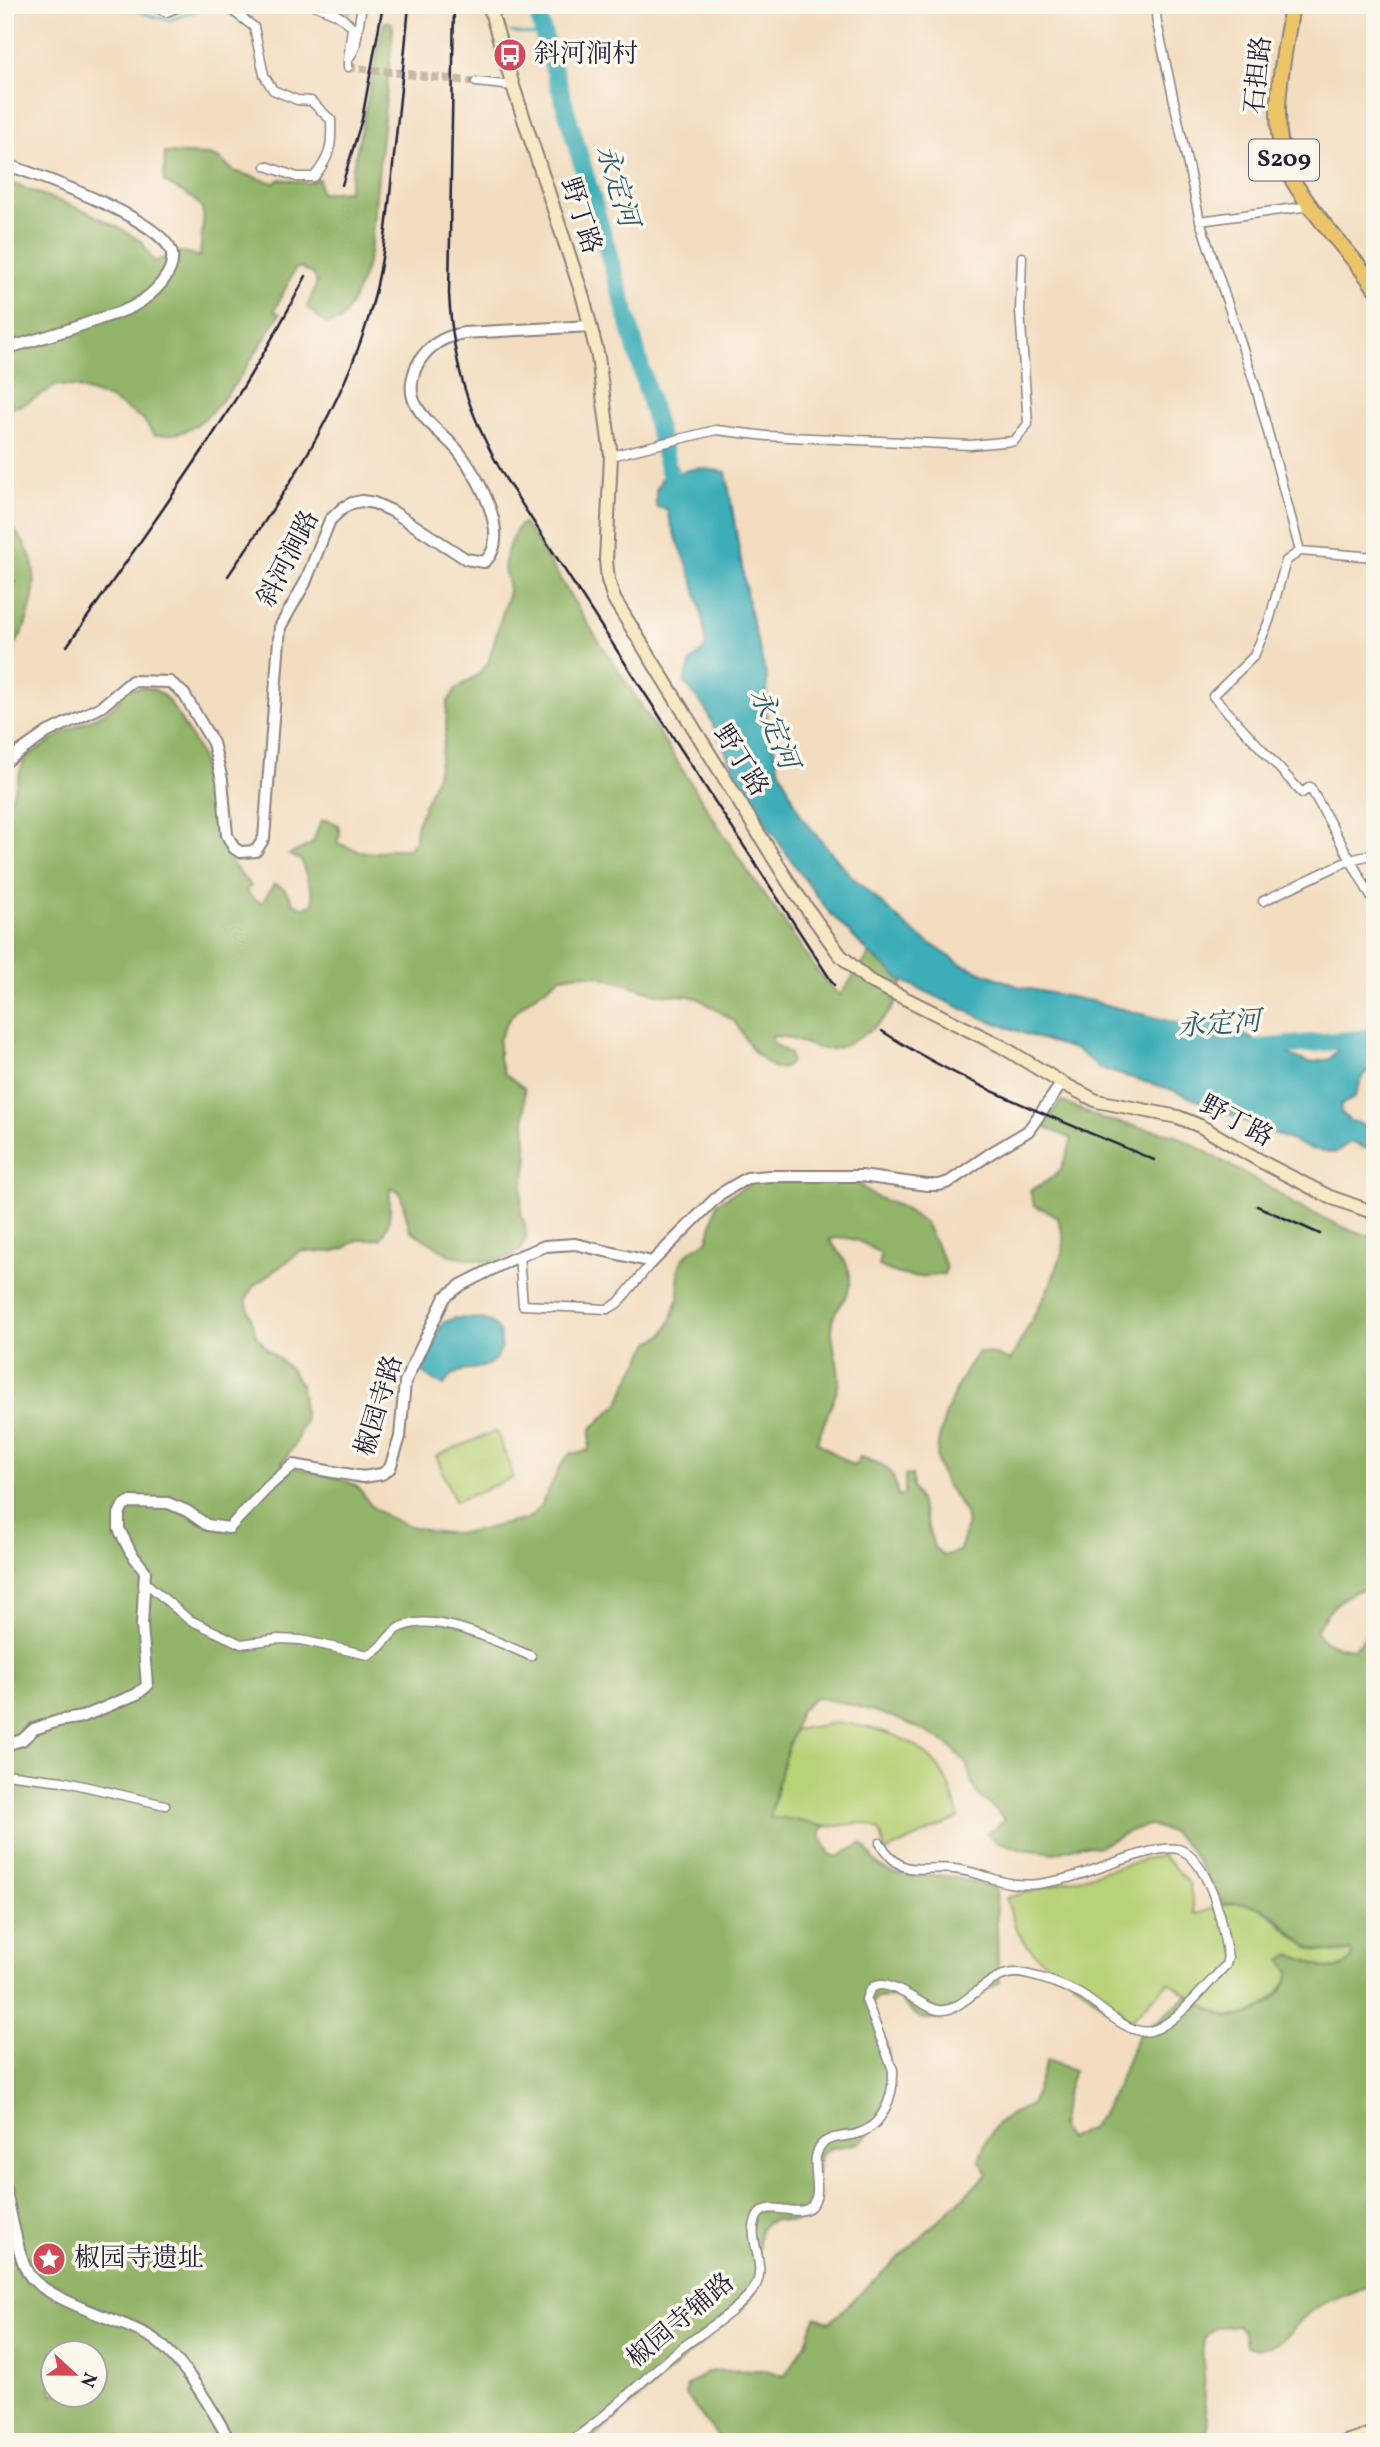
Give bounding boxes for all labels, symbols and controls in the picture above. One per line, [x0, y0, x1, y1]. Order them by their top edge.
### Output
street label: 石担路 [1237, 34, 1281, 116]
bus stop icon: 斜河涧村 [491, 36, 529, 74]
place label: 斜河涧村 [534, 37, 638, 73]
water label: 永定河 [585, 140, 648, 237]
road number: S209 [1249, 140, 1319, 180]
street label: 野丁路 [551, 173, 609, 259]
street label: 斜河涧路 [249, 504, 329, 614]
water label: 永定河 [739, 683, 809, 780]
street label: 野丁路 [704, 718, 776, 804]
water label: 永定河 [1176, 1002, 1267, 1047]
street label: 野丁路 [1193, 1088, 1279, 1156]
street label: 椒园寺路 [348, 1351, 412, 1461]
place icon: 椒园寺遗址 [30, 2240, 68, 2278]
place label: 椒园寺遗址 [74, 2241, 204, 2277]
street label: 椒园寺辅路 [620, 2265, 742, 2377]
north arrow [38, 2338, 108, 2408]
text: N [73, 2368, 103, 2391]

